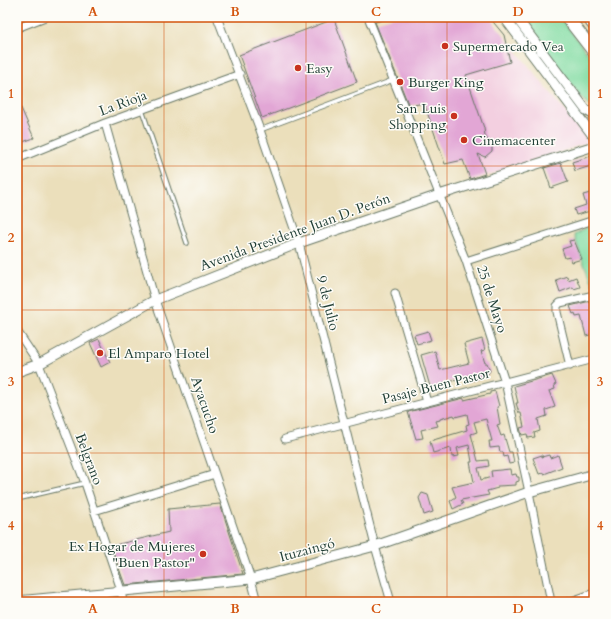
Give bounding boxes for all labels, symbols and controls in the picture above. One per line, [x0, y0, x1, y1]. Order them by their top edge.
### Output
text: A [88, 3, 98, 21]
text: B [230, 3, 240, 21]
text: C [371, 3, 381, 21]
text: D [512, 3, 524, 21]
place label: Supermercado Vea [453, 37, 564, 56]
marker: Supermercado Vea [440, 41, 450, 51]
place label: Easy [306, 59, 333, 78]
marker: Easy [293, 63, 303, 73]
place label: Burger King [408, 73, 484, 92]
marker: Burger King [395, 77, 405, 87]
text: 1 [8, 85, 14, 103]
text: 1 [597, 85, 603, 103]
street label: La Rioja [97, 86, 149, 120]
place label: San Luis Shopping [389, 99, 446, 134]
marker: San Luis Shopping [449, 111, 459, 121]
place label: Cinemacenter [472, 131, 556, 150]
marker: Cinemacenter [459, 135, 469, 145]
street label: Avenida Presidente Juan D. Perón [197, 189, 393, 275]
text: 2 [8, 229, 15, 247]
text: 2 [597, 229, 604, 247]
street label: 25 de Mayo [472, 263, 512, 336]
street label: 9 de Julio [312, 274, 344, 333]
place label: El Amparo Hotel [108, 344, 210, 363]
marker: El Amparo Hotel [95, 348, 105, 358]
street label: Pasaje Buen Pastor [380, 363, 493, 409]
text: 3 [8, 373, 15, 391]
text: 3 [597, 373, 604, 391]
street label: Ayacucho [186, 374, 224, 436]
street label: Belgrano [70, 430, 108, 488]
text: 4 [8, 517, 15, 535]
text: 4 [597, 517, 604, 535]
street label: Ituzaingó [277, 533, 337, 566]
place label: Ex Hogar de Mujeres "Buen Pastor" [69, 537, 195, 572]
marker: Ex Hogar de Mujeres "Buen Pastor" [198, 549, 208, 559]
text: A [88, 600, 98, 618]
text: B [230, 600, 240, 618]
text: C [371, 600, 381, 618]
text: D [512, 600, 524, 618]

